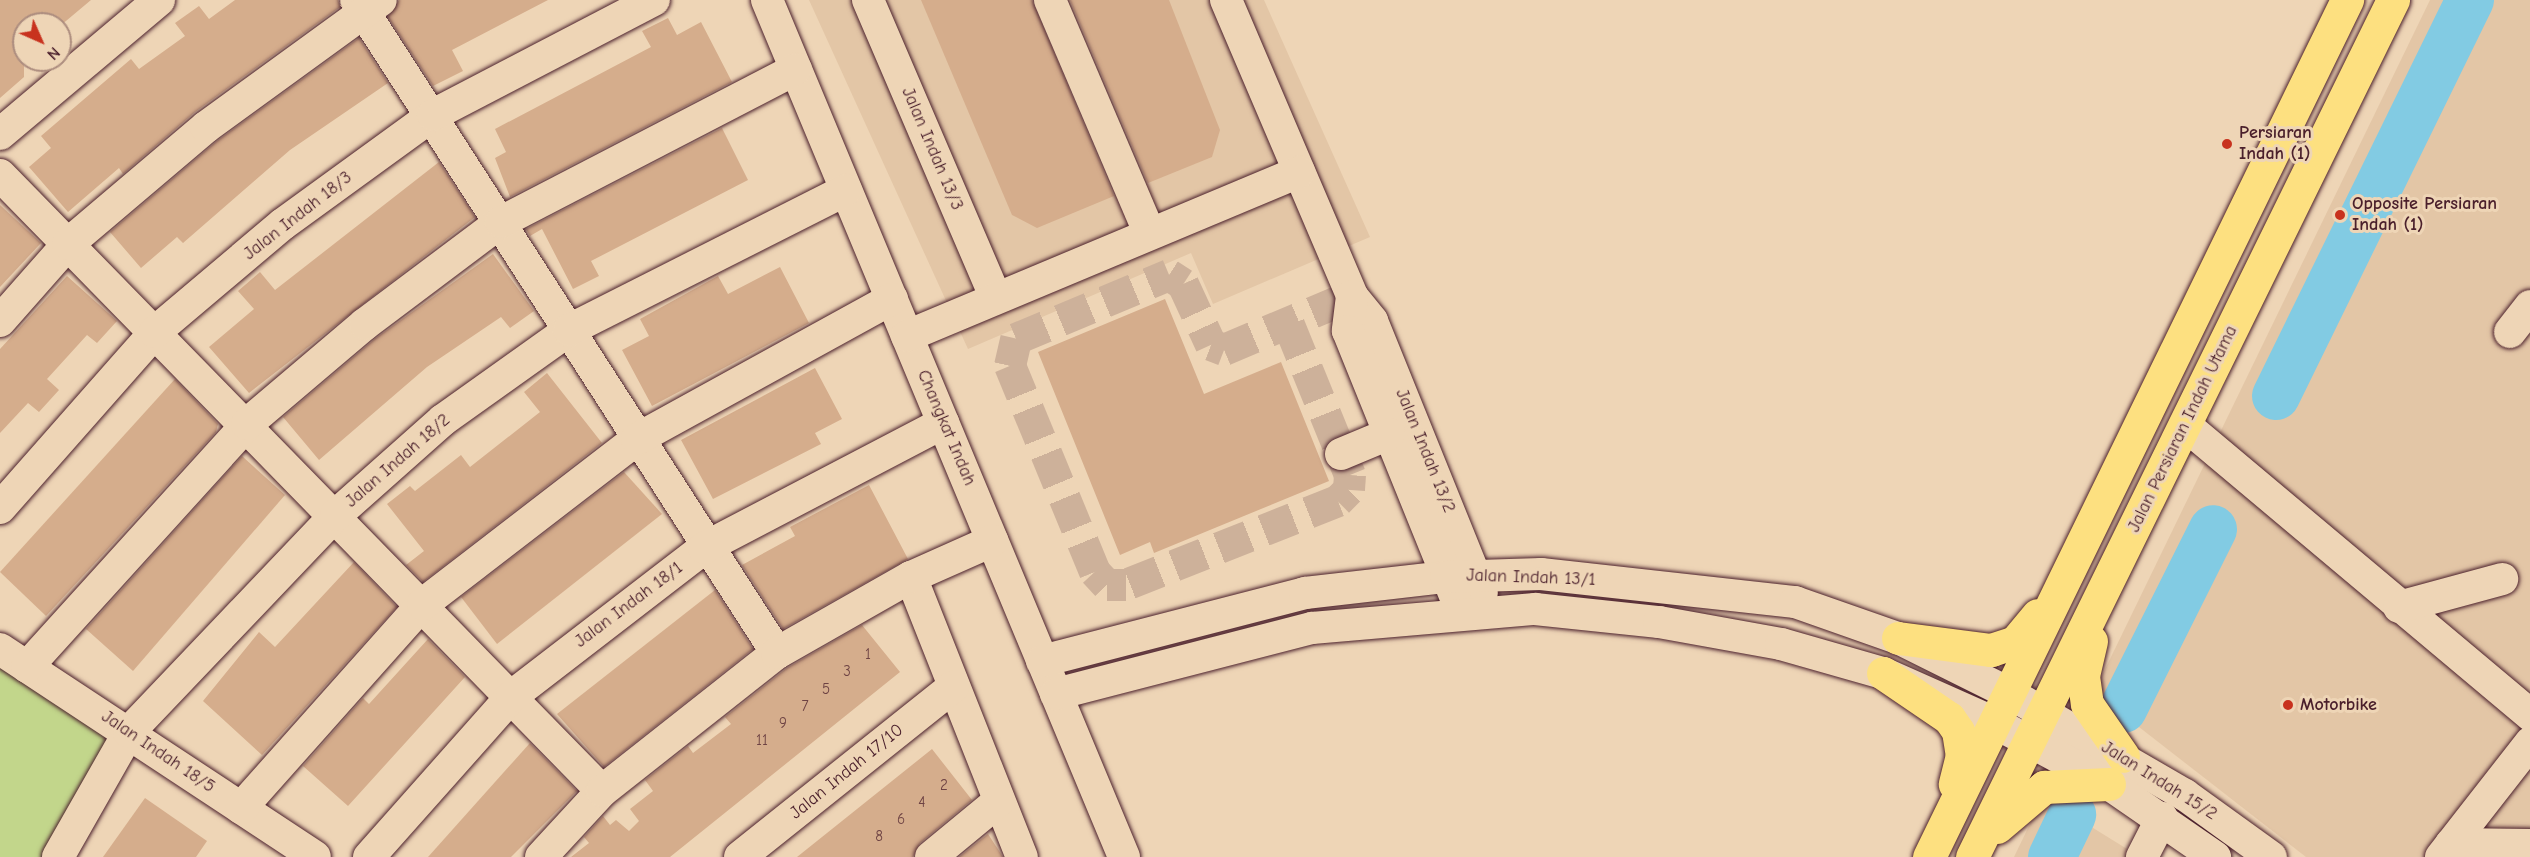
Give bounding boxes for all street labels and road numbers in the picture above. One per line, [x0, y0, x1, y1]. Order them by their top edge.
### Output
street label: Jalan Indah 13/3 [896, 84, 968, 214]
street label: Jalan Indah 18/3 [240, 167, 356, 265]
street label: Jalan Persiaran Indah Utama [2124, 322, 2242, 536]
street label: Changkat Indah [912, 367, 980, 489]
street label: Jalan Indah 13/2 [1390, 386, 1460, 516]
street label: Jalan Indah 18/2 [341, 410, 455, 512]
street label: Jalan Indah 18/1 [571, 557, 687, 653]
street label: Jalan Indah 13/1 [1466, 565, 1596, 591]
street label: Jalan Indah 18/5 [97, 706, 219, 798]
street label: Jalan Indah 17/10 [786, 720, 908, 824]
street label: Jalan Indah 15/2 [2097, 737, 2221, 825]

